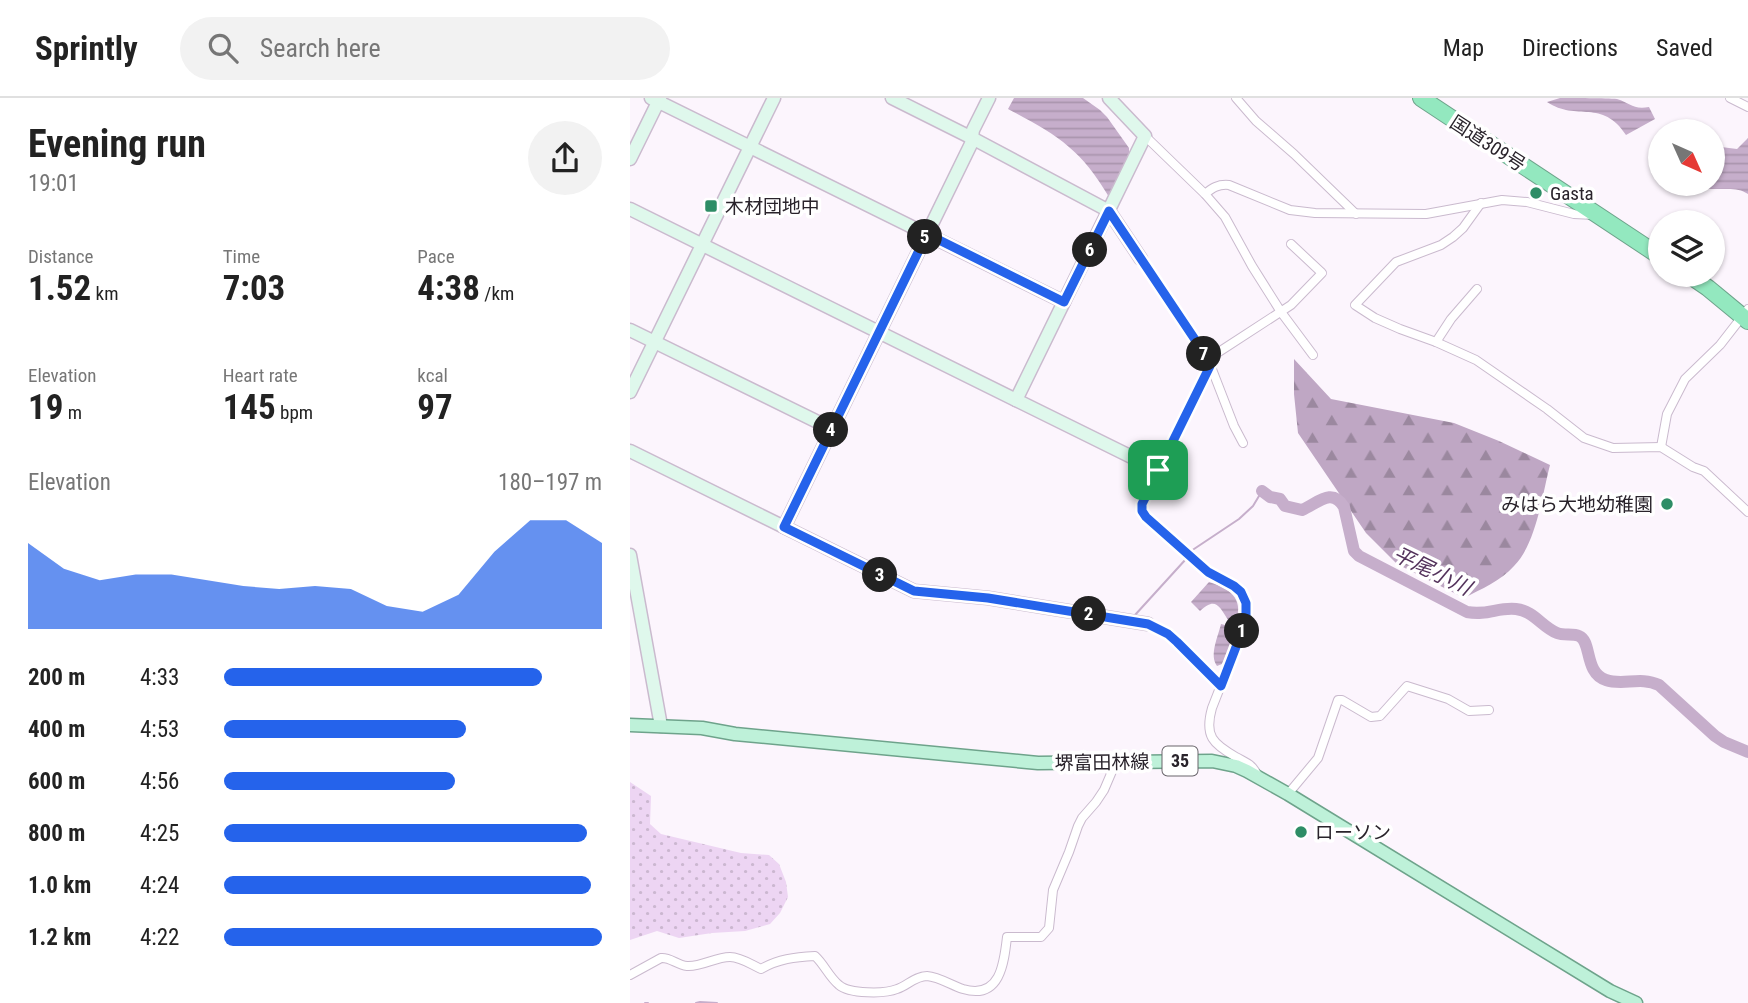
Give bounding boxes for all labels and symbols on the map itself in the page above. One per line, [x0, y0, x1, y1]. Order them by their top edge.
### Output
street label: 国道309号 [1446, 111, 1530, 176]
north arrow [1648, 119, 1726, 196]
place label: Gasta [1550, 182, 1594, 205]
marker: Gasta [1528, 185, 1544, 201]
place label: 木材団地中 [725, 195, 820, 218]
marker: 木材団地中 [703, 198, 719, 214]
pin: 5 [908, 220, 942, 254]
pin: 6 [1072, 232, 1107, 268]
pin: 7 [1186, 336, 1222, 372]
pin: 4 [814, 412, 848, 448]
pin [1128, 440, 1188, 500]
place label: みはら大地幼稚園 [1501, 493, 1653, 516]
marker: みはら大地幼稚園 [1659, 496, 1675, 512]
water label: 平尾小川 [1389, 542, 1477, 601]
pin: 3 [862, 558, 898, 592]
pin: 2 [1072, 596, 1106, 632]
pin: 1 [1224, 614, 1260, 648]
road number: 35 [1162, 746, 1198, 776]
street label: 堺富田林線 [1054, 750, 1150, 775]
place label: ローソン [1315, 821, 1391, 844]
marker: ローソン [1293, 824, 1309, 840]

